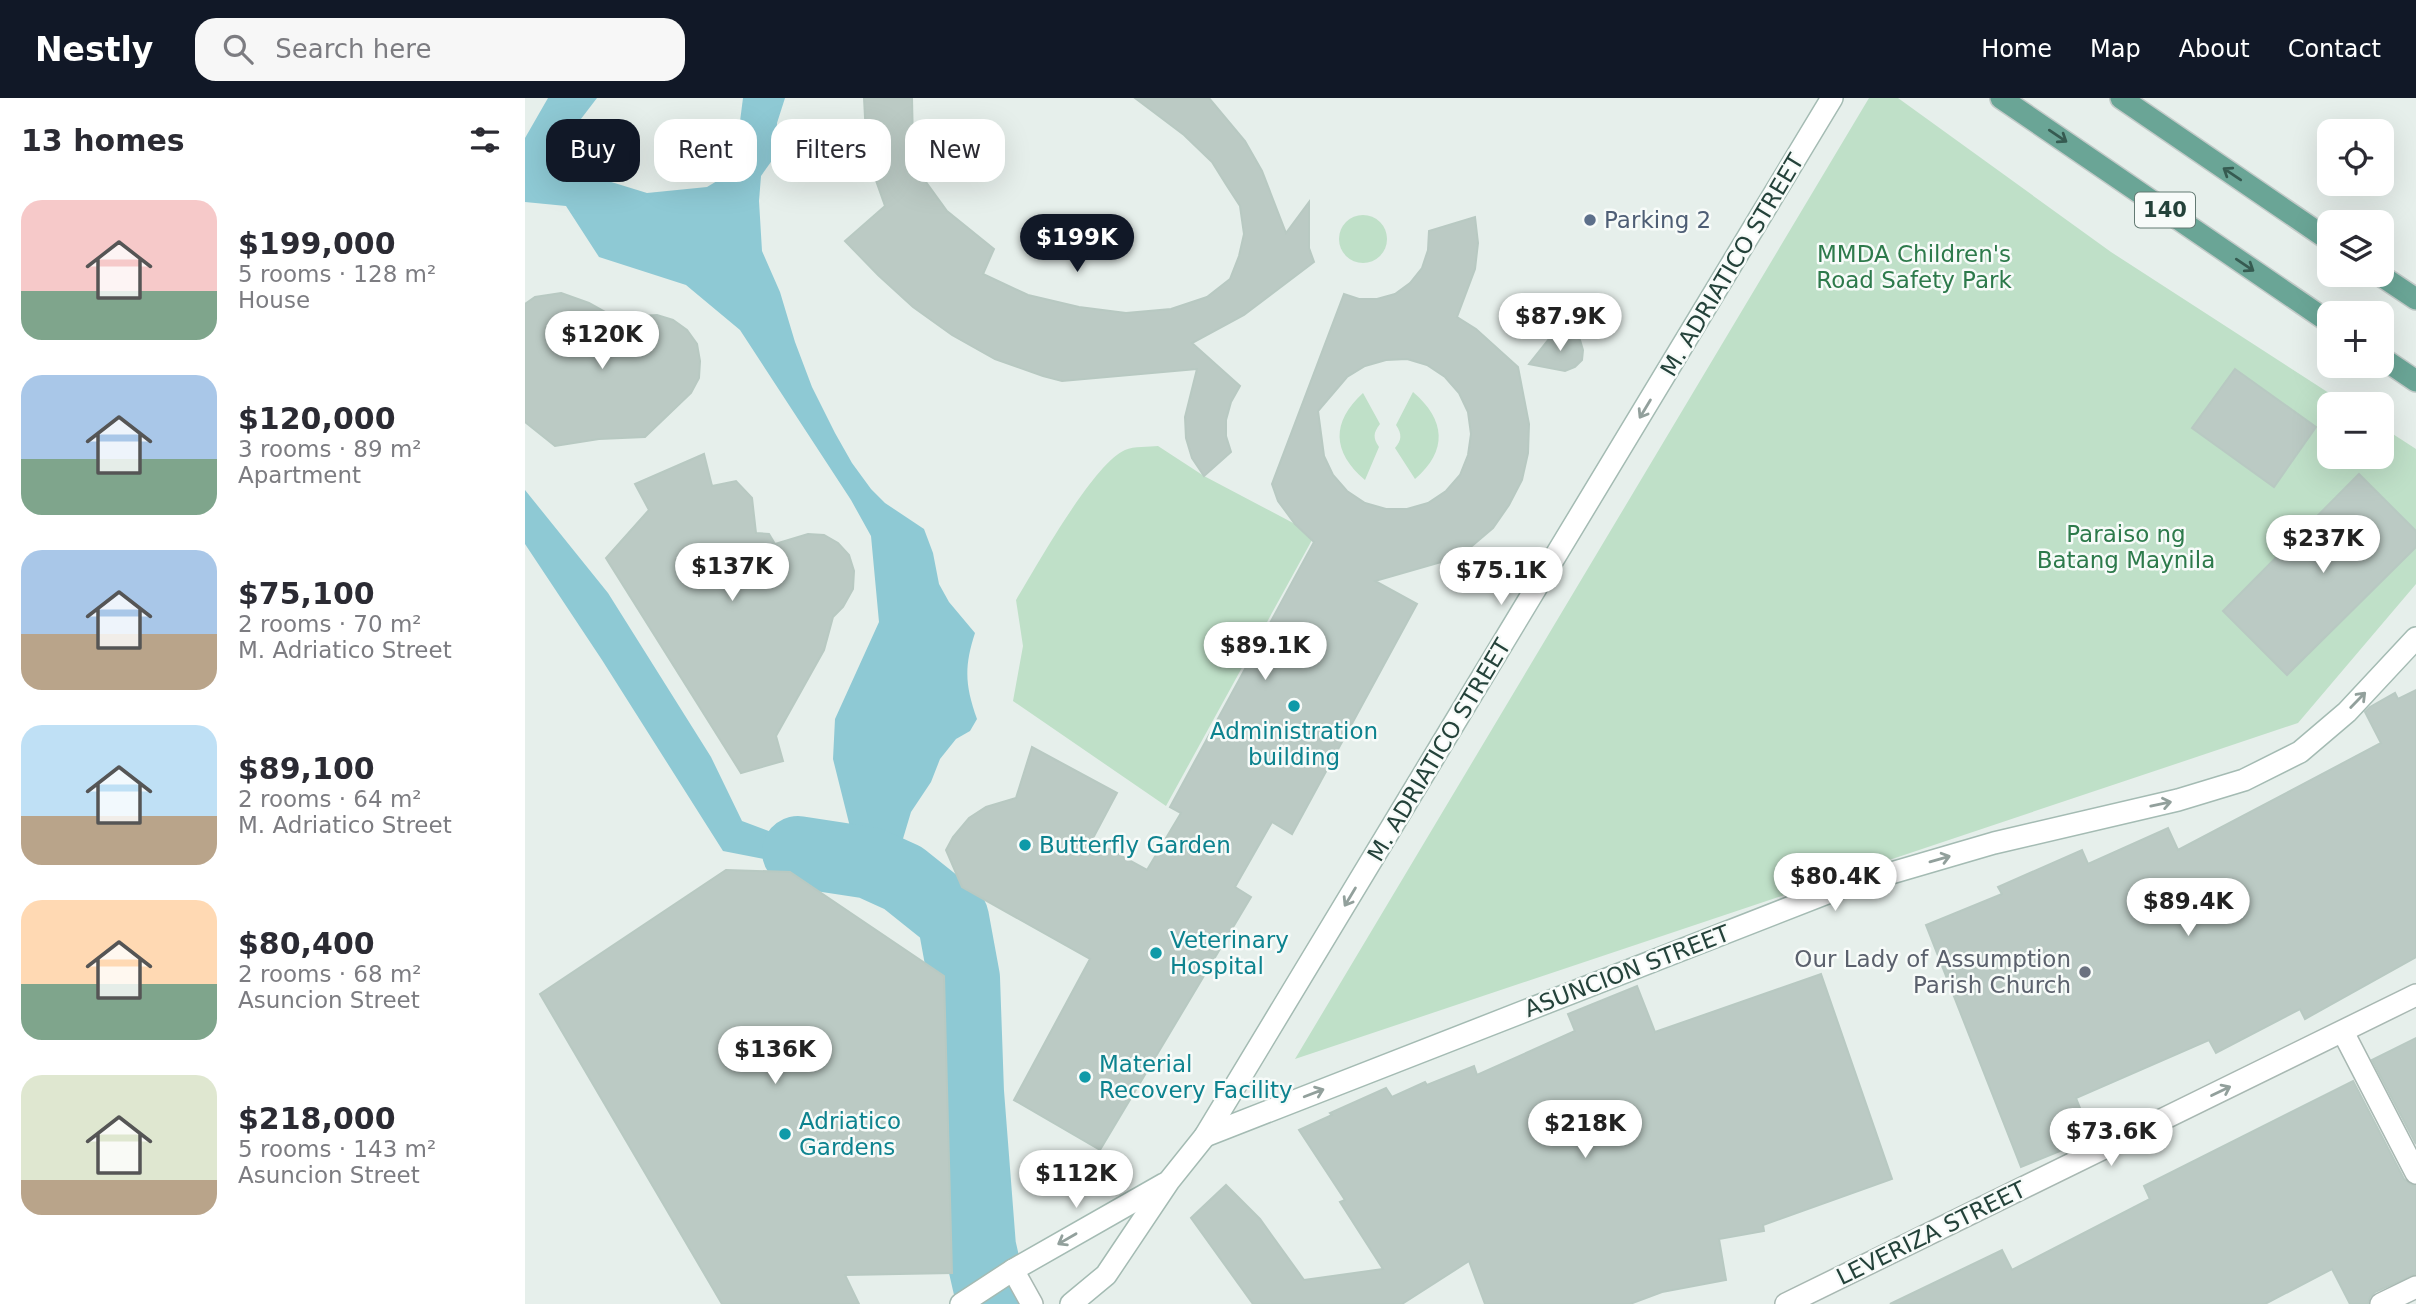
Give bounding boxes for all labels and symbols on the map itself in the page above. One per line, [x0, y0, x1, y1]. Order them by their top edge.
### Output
one-way arrow [2047, 130, 2067, 144]
street label: M. ADRIATICO STREET [1655, 148, 1809, 381]
one-way arrow [2223, 167, 2242, 181]
road number: 140 [2135, 192, 2195, 228]
place label: Parking 2 [1604, 207, 1711, 233]
marker: Parking 2 [1582, 212, 1598, 228]
pin: $199K [1028, 214, 1126, 274]
park label: MMDA Children's Road Safety Park [1816, 241, 2012, 293]
one-way arrow [2235, 258, 2255, 272]
pin: $87.9K [1503, 294, 1617, 353]
pin: $120K [553, 312, 651, 371]
one-way arrow [1638, 398, 1652, 418]
pin: $237K [2274, 516, 2372, 575]
park label: Paraiso ng Batang Maynila [2037, 521, 2215, 573]
pin: $137K [683, 544, 781, 603]
pin: $75.1K [1444, 547, 1558, 607]
pin: $89.1K [1208, 622, 1322, 682]
street label: M. ADRIATICO STREET [1362, 633, 1516, 866]
one-way arrow [2350, 692, 2367, 709]
marker: Administration building [1286, 698, 1302, 714]
place label: Administration building [1210, 718, 1378, 770]
one-way arrow [2149, 796, 2171, 809]
place label: Butterfly Garden [1039, 832, 1231, 858]
marker: Butterfly Garden [1017, 837, 1033, 853]
one-way arrow [1929, 851, 1951, 864]
pin: $80.4K [1778, 854, 1892, 913]
pin: $89.4K [2131, 878, 2245, 938]
one-way arrow [1342, 886, 1356, 906]
street label: ASUNCION STREET [1521, 920, 1734, 1022]
place label: Veterinary Hospital [1170, 927, 1289, 979]
marker: Veterinary Hospital [1148, 945, 1164, 961]
place label: Our Lady of Assumption Parish Church [1794, 946, 2071, 998]
marker: Our Lady of Assumption Parish Church [2077, 964, 2093, 980]
pin: $136K [726, 1026, 824, 1086]
place label: Material Recovery Facility [1099, 1051, 1293, 1103]
marker: Material Recovery Facility [1077, 1069, 1093, 1085]
one-way arrow [2210, 1083, 2231, 1097]
one-way arrow [1303, 1086, 1325, 1099]
pin: $218K [1536, 1100, 1634, 1160]
place label: Adriatico Gardens [799, 1108, 901, 1160]
pin: $73.6K [2054, 1108, 2168, 1168]
marker: Adriatico Gardens [777, 1126, 793, 1142]
pin: $112K [1027, 1150, 1125, 1210]
street label: LEVERIZA STREET [1832, 1176, 2031, 1290]
one-way arrow [1057, 1232, 1077, 1246]

